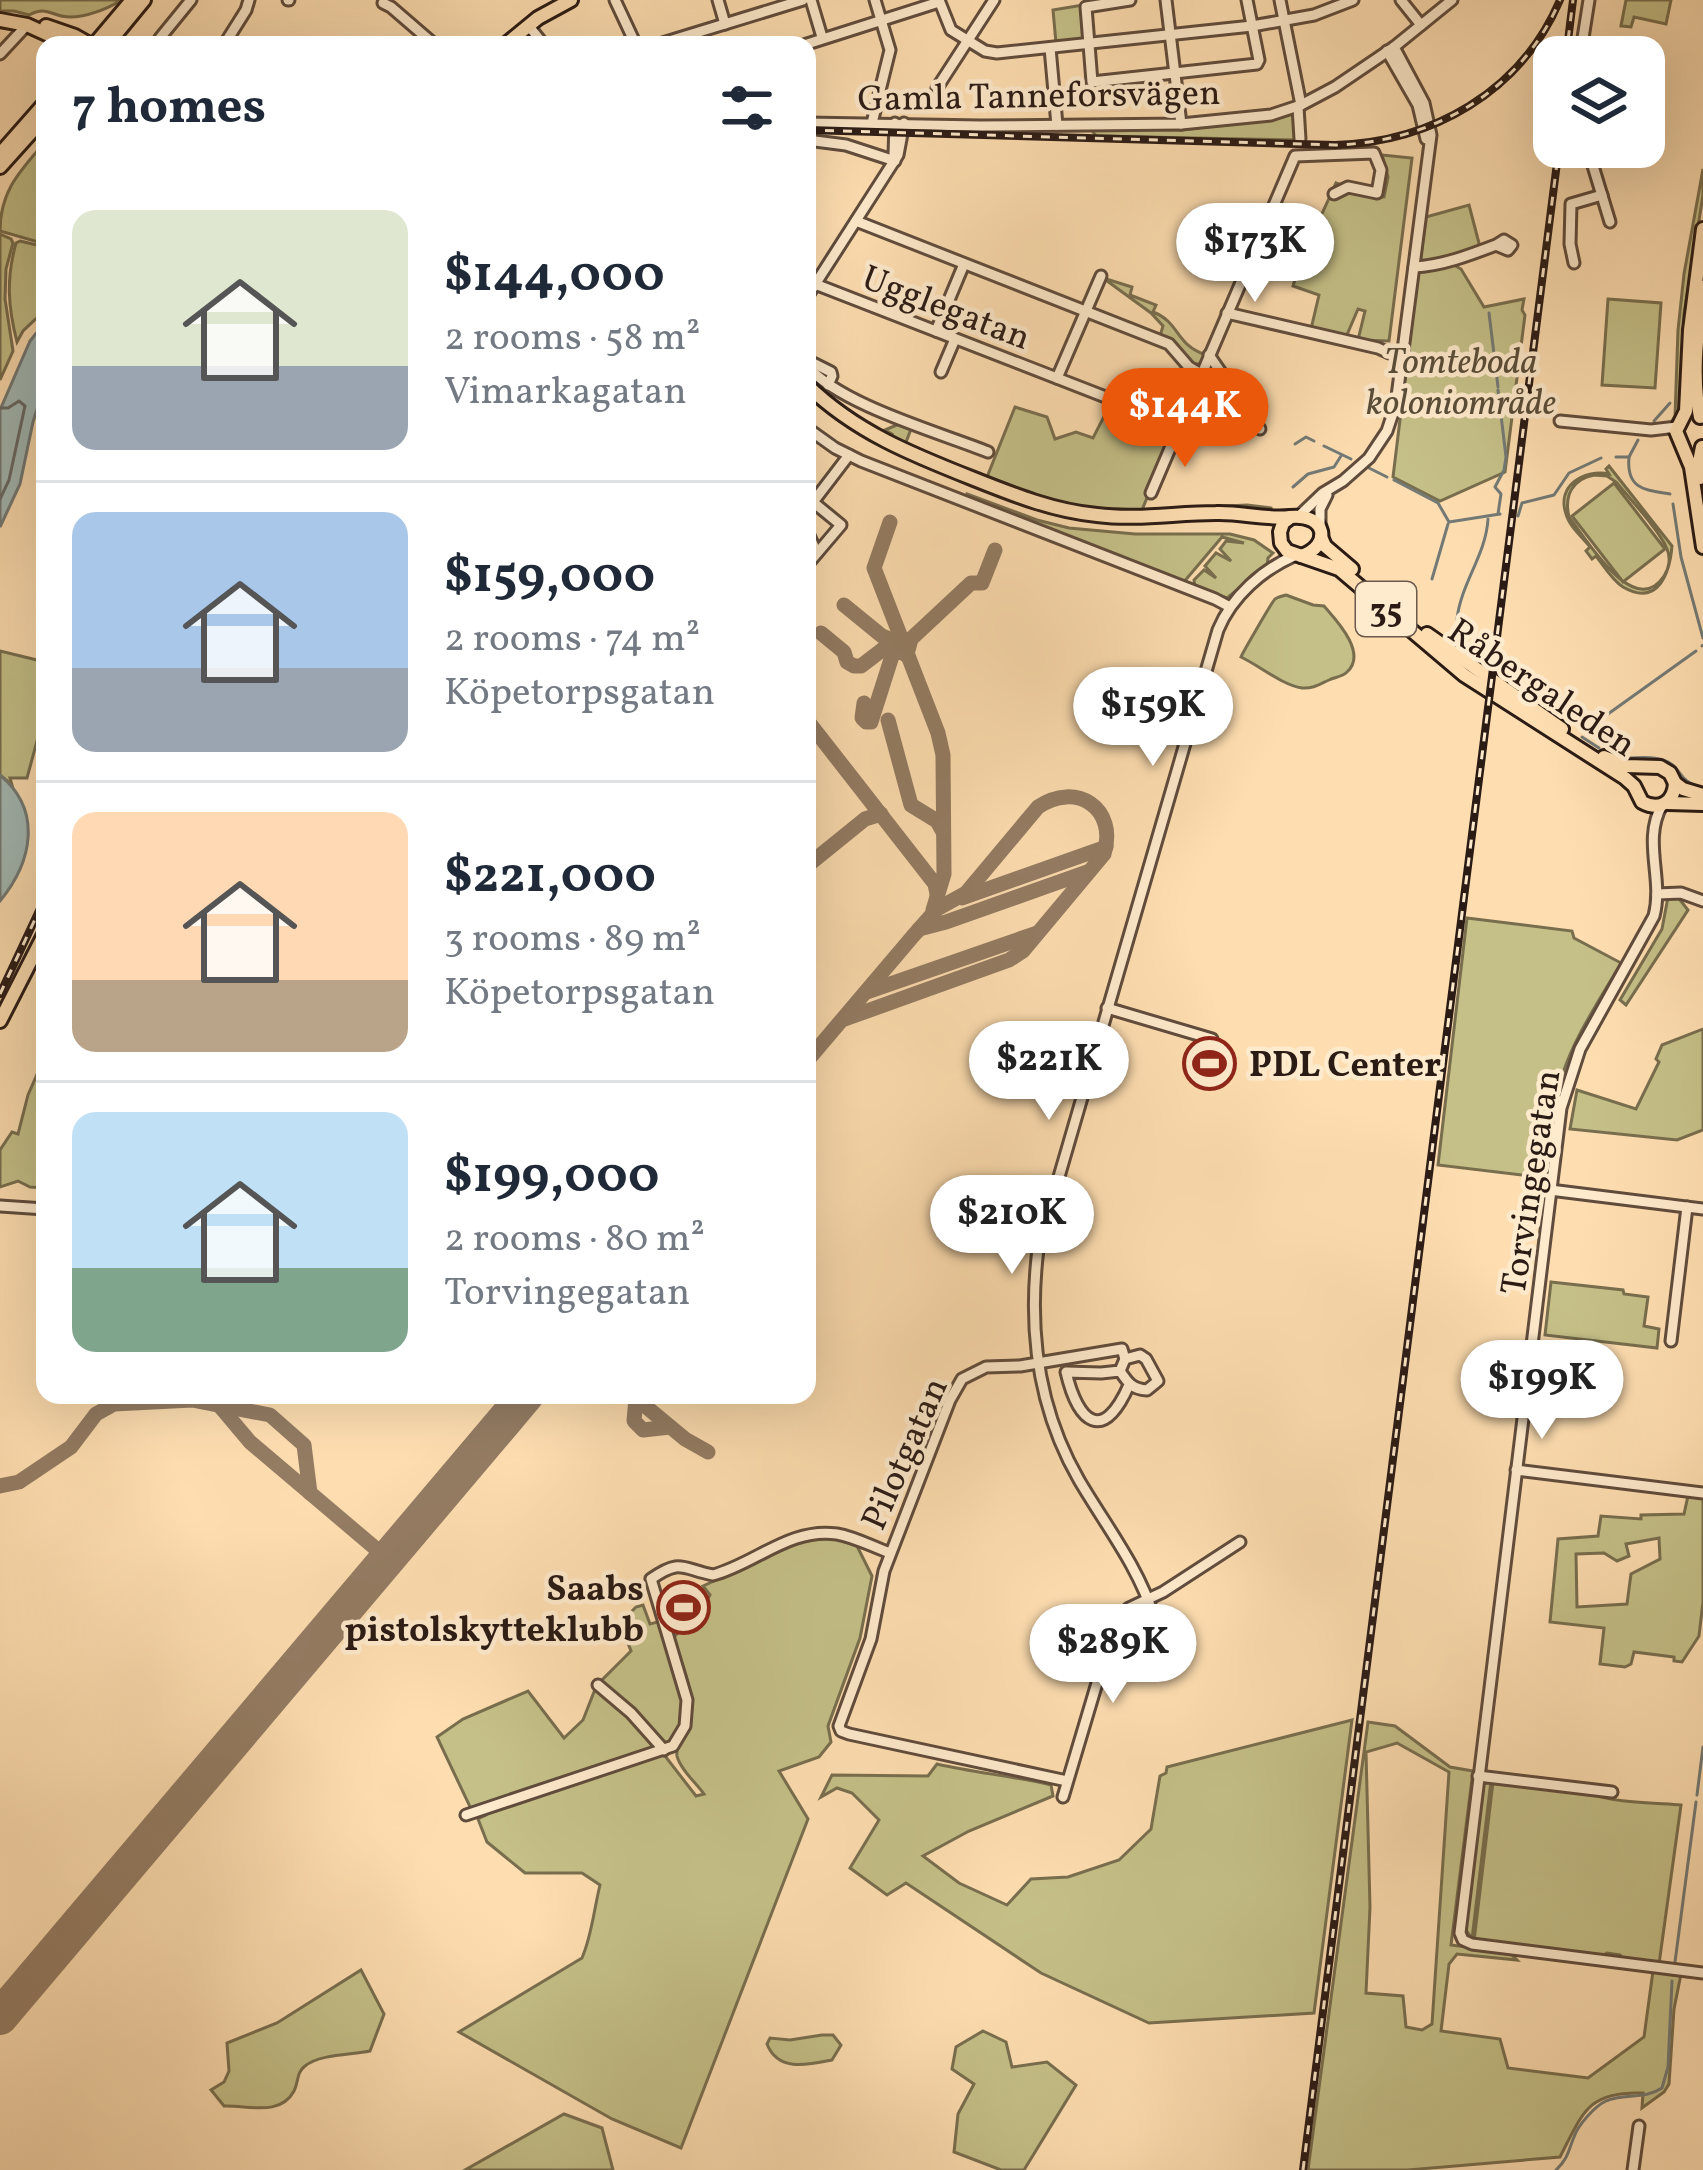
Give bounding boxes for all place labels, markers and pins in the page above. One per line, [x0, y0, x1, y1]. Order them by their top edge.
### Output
pin: $173K [1171, 203, 1339, 305]
pin: $144K [1101, 368, 1269, 470]
pin: $159K [1069, 667, 1237, 769]
pin: $221K [965, 1021, 1133, 1123]
sports icon: PDL Center [1182, 1035, 1238, 1091]
place label: PDL Center [1249, 1042, 1441, 1092]
pin: $210K [928, 1175, 1096, 1277]
pin: $199K [1458, 1340, 1626, 1442]
place label: Saabs pistolskytteklubb [344, 1566, 644, 1657]
sports icon: Saabs pistolskytteklubb [655, 1580, 711, 1636]
pin: $289K [1029, 1604, 1197, 1706]

